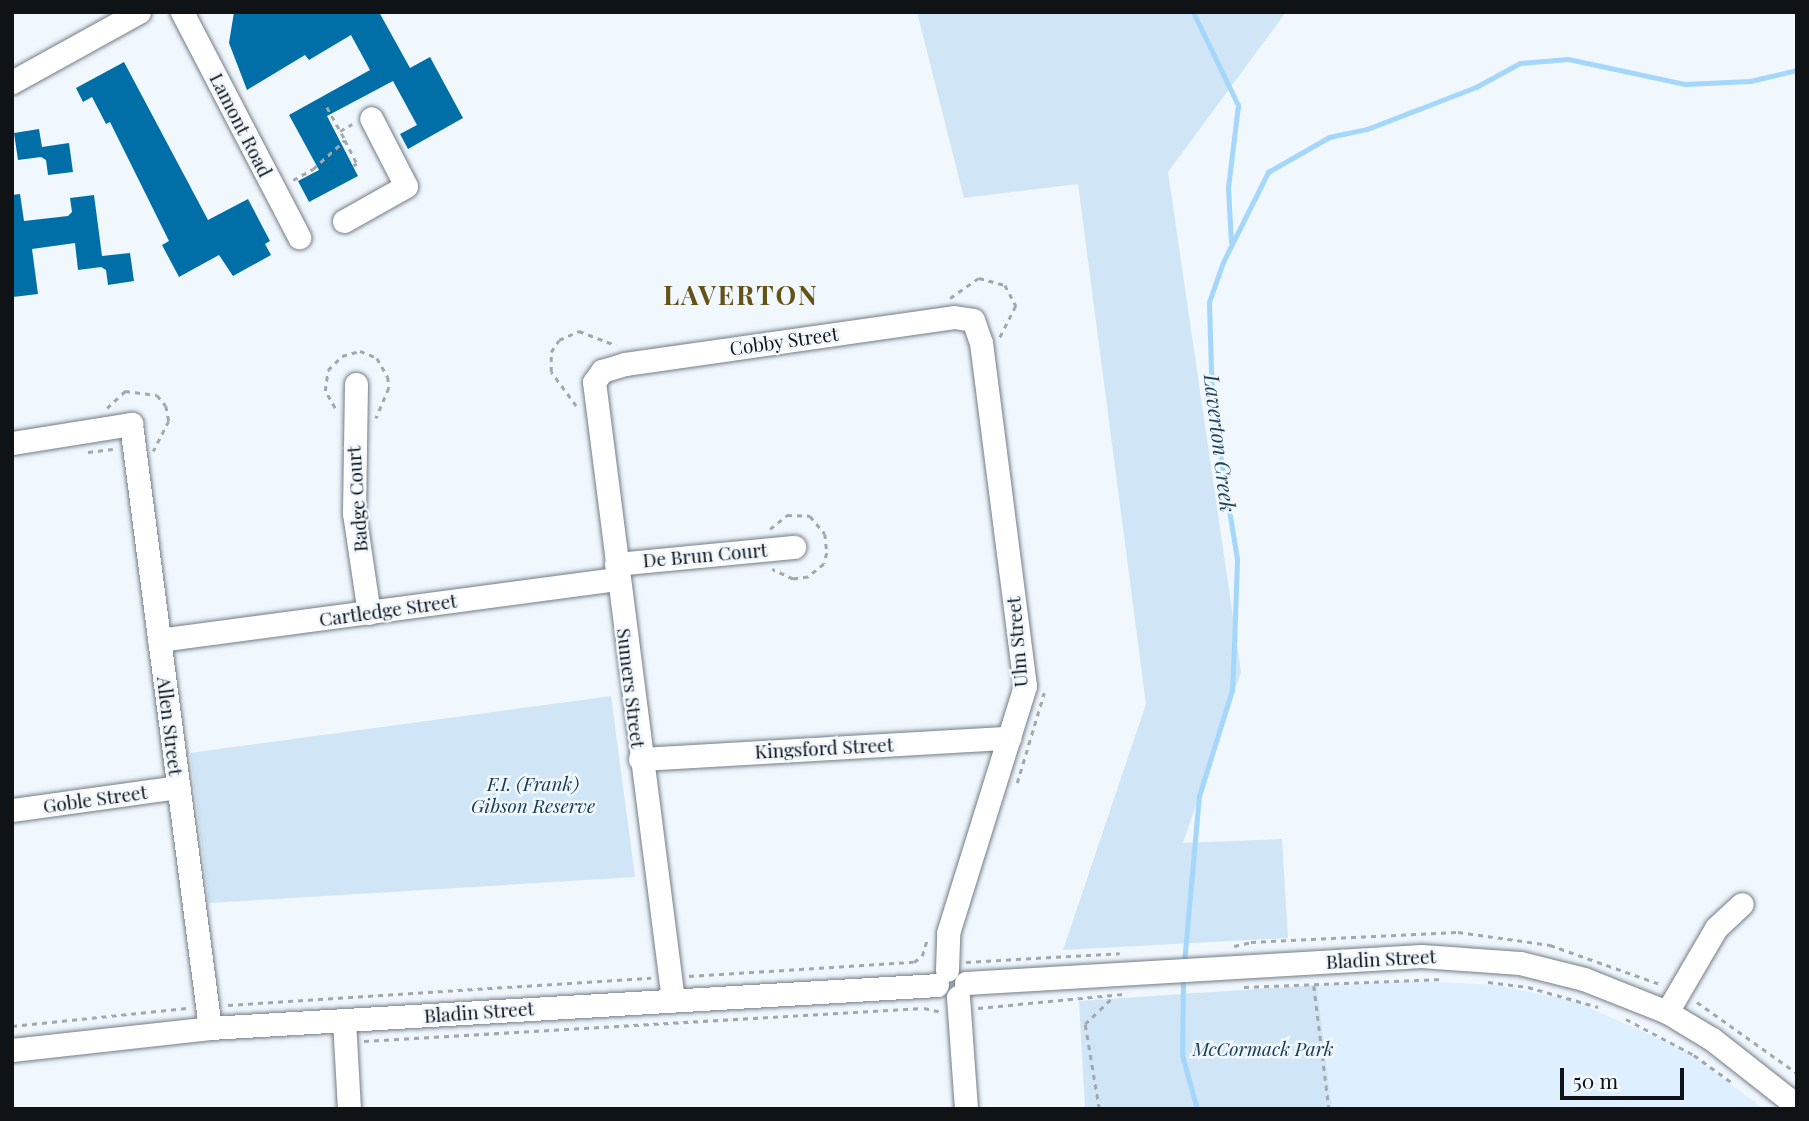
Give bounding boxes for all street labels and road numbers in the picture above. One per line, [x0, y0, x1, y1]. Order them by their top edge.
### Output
street label: Lamont Road [205, 69, 277, 181]
street label: Cobby Street [728, 322, 840, 360]
street label: Badge Court [342, 445, 372, 553]
street label: De Brun Court [642, 538, 768, 572]
street label: Cartledge Street [318, 589, 458, 631]
street label: Ulm Street [1002, 596, 1032, 688]
street label: Sumers Street [612, 627, 650, 749]
street label: Allen Street [153, 675, 187, 777]
street label: Kingsford Street [754, 733, 894, 763]
street label: Goble Street [41, 780, 149, 818]
street label: Bladin Street [1325, 945, 1437, 973]
street label: Bladin Street [423, 997, 535, 1027]

